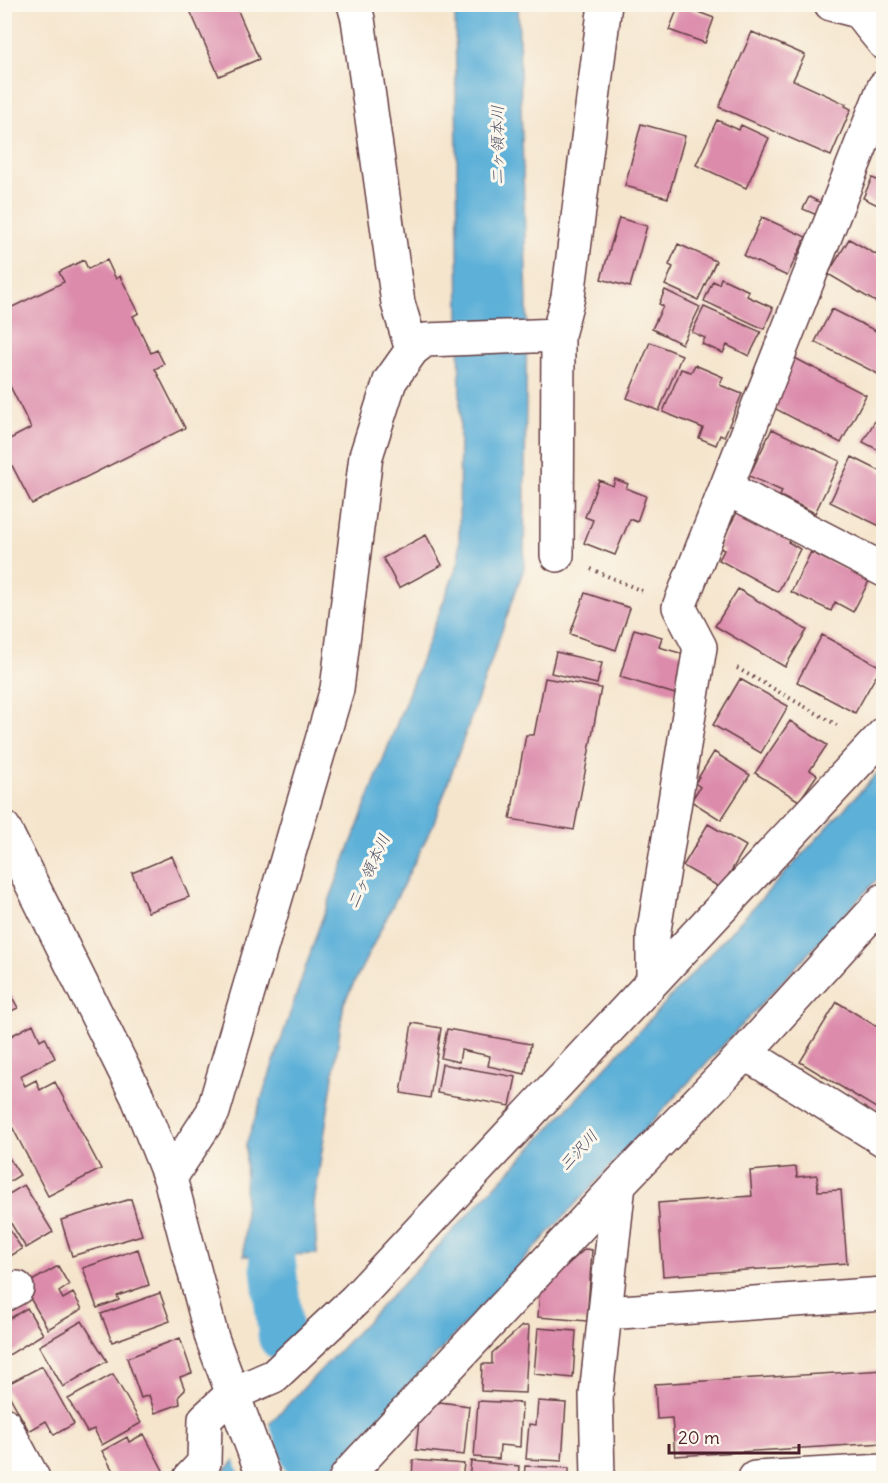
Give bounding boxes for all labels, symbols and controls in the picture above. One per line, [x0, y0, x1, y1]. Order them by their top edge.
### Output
water label: 二ヶ領本川 [487, 105, 507, 185]
water label: 二ヶ領本川 [342, 831, 394, 911]
water label: 三沢川 [554, 1126, 602, 1174]
scale bar [669, 1417, 800, 1455]
text: 20 m [678, 1426, 720, 1449]

